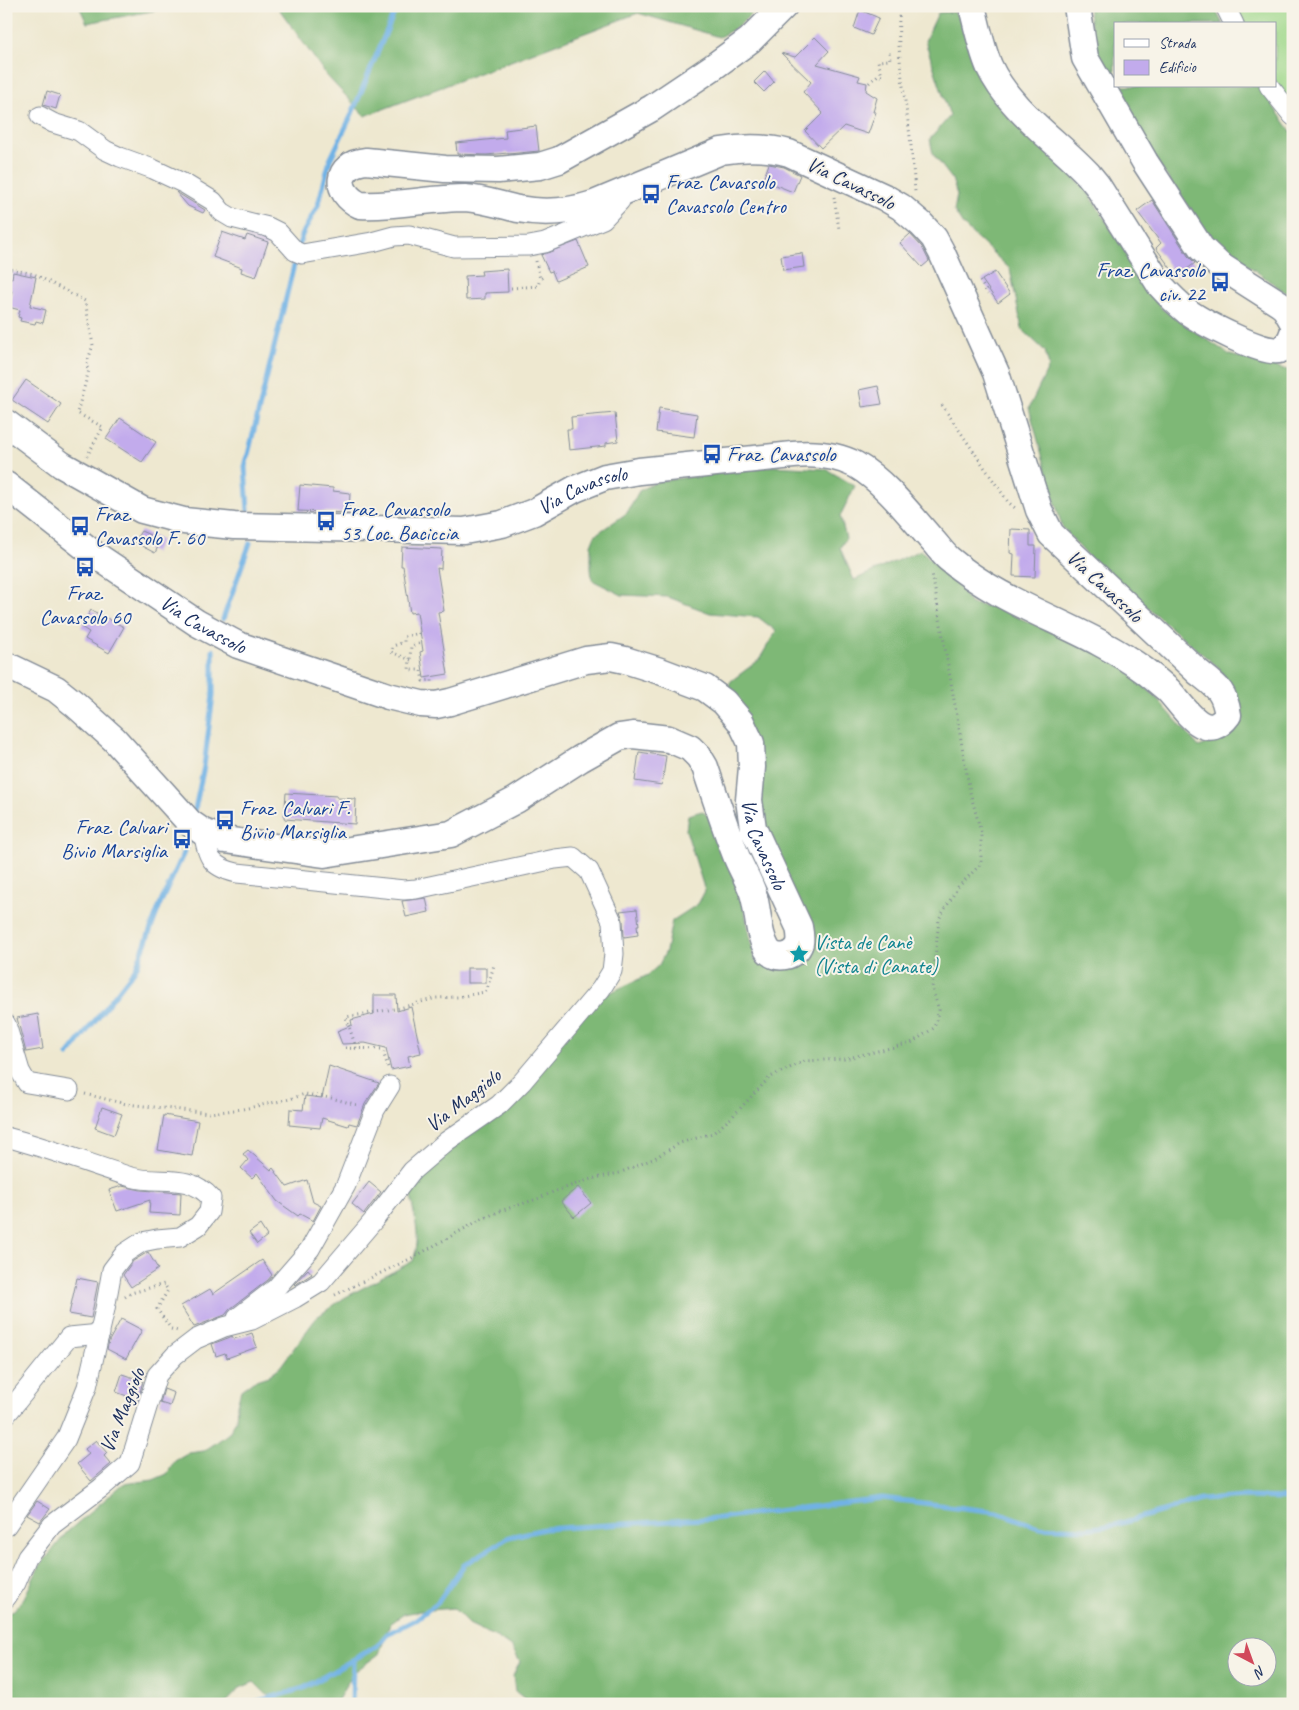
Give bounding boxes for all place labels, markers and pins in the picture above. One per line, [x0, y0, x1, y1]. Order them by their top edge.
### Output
place label: Fraz. Cavassolo Cavassolo Centro [666, 169, 788, 219]
bus stop icon: Fraz. Cavassolo Cavassolo Centro [640, 183, 662, 205]
place label: Fraz. Cavassolo civ. 22 [1096, 257, 1207, 307]
bus stop icon: Fraz. Cavassolo civ. 22 [1209, 271, 1231, 293]
place label: Fraz. Cavassolo [727, 441, 837, 467]
bus stop icon: Fraz. Cavassolo [701, 443, 723, 465]
place label: Fraz. Cavassolo 53 Loc. Baciccia [341, 496, 460, 546]
place label: Fraz. Cavassolo F. 60 [95, 501, 206, 551]
bus stop icon: Fraz. Cavassolo 53 Loc. Baciccia [315, 510, 337, 532]
bus stop icon: Fraz. Cavassolo F. 60 [69, 515, 91, 537]
bus stop icon: Fraz. Cavassolo 60 [74, 556, 96, 578]
place label: Fraz. Cavassolo 60 [40, 580, 132, 630]
place label: Fraz. Calvari F. Bivio Marsiglia [240, 795, 351, 845]
bus stop icon: Fraz. Calvari F. Bivio Marsiglia [214, 809, 236, 831]
place label: Fraz. Calvari Bivio Marsiglia [61, 814, 170, 864]
bus stop icon: Fraz. Calvari Bivio Marsiglia [171, 828, 193, 850]
place label: Vista de Canè (Vista di Canate) [814, 929, 939, 979]
place icon: Vista de Canè (Vista di Canate) [788, 943, 810, 965]

